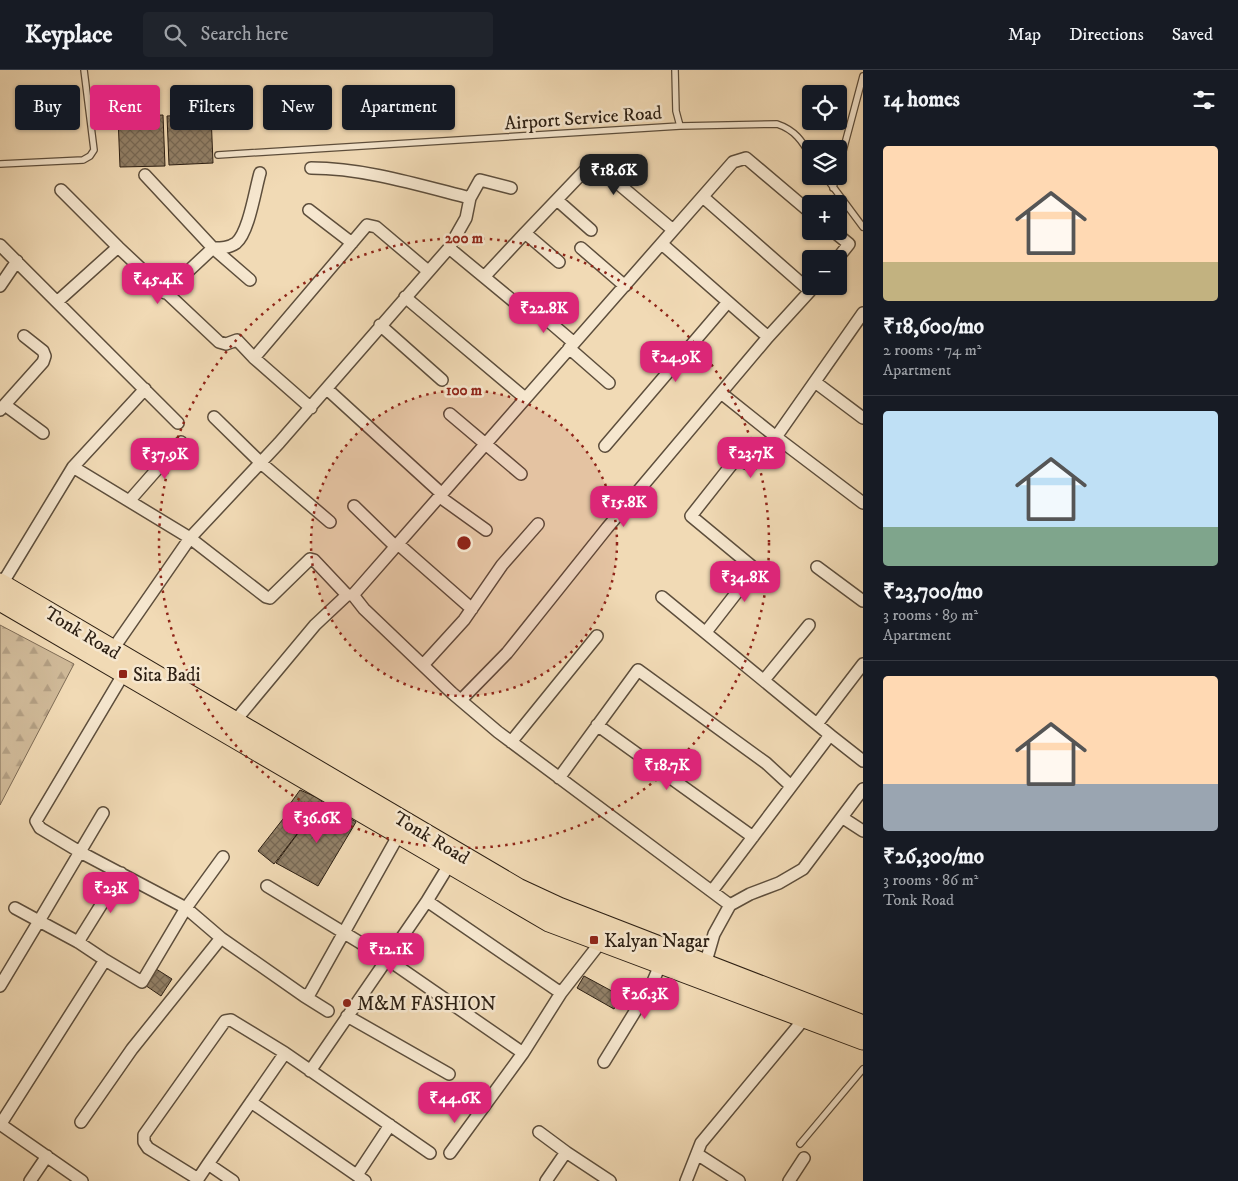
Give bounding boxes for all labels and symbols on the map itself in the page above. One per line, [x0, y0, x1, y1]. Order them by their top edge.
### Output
street label: Airport Service Road [504, 101, 663, 135]
pin: ₹18.6K [573, 154, 655, 196]
text: 200 m [445, 229, 484, 248]
pin: ₹45.4K [117, 262, 199, 305]
pin: ₹22.8K [503, 292, 585, 334]
pin: ₹24.9K [635, 340, 717, 383]
text: 100 m [446, 381, 483, 400]
pin: ₹23.7K [710, 436, 792, 479]
pin: ₹37.9K [124, 438, 206, 480]
pin: ₹15.8K [583, 486, 665, 528]
centre of rings [455, 534, 473, 552]
pin: ₹34.8K [704, 560, 786, 603]
street label: Tonk Road [40, 602, 125, 665]
place label: Sita Badi [133, 664, 201, 687]
marker: Sita Badi [117, 668, 129, 680]
pin: ₹18.7K [626, 748, 708, 791]
pin: ₹36.6K [276, 802, 358, 844]
street label: Tonk Road [389, 807, 474, 870]
pin: ₹23K [81, 872, 141, 914]
place label: Kalyan Nagar [604, 930, 710, 953]
pin: ₹12.1K [350, 932, 432, 975]
marker: Kalyan Nagar [588, 934, 600, 946]
pin: ₹26.3K [604, 978, 686, 1020]
place label: M&M FASHION [357, 993, 496, 1016]
marker: M&M FASHION [341, 997, 353, 1009]
pin: ₹44.6K [414, 1082, 496, 1124]

